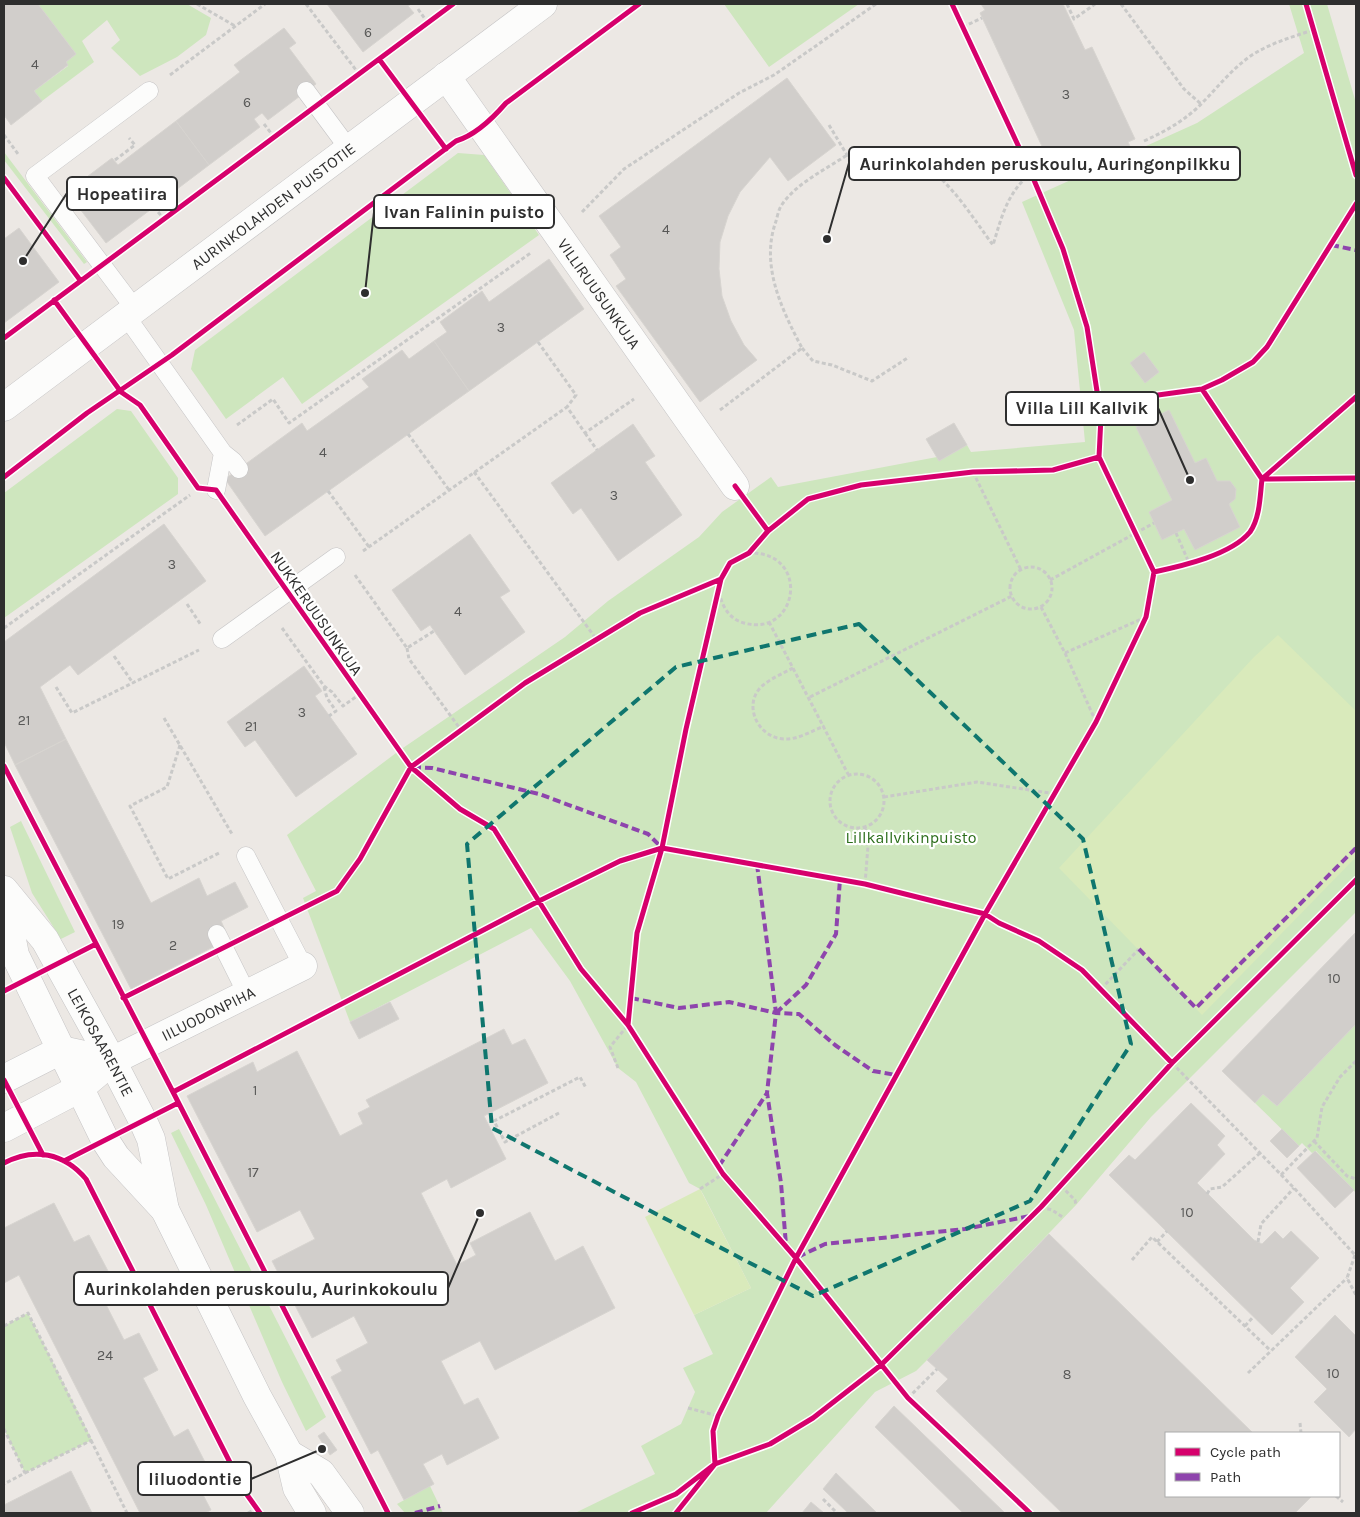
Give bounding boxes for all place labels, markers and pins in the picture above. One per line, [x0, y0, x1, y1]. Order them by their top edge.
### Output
callout: Aurinkolahden peruskoulu, Auringonpilkku [849, 147, 1240, 180]
callout: Hopeatiira [67, 177, 177, 210]
callout: Ivan Falinin puisto [374, 195, 554, 228]
callout: Villa Lill Kallvik [1006, 392, 1158, 425]
callout: Aurinkolahden peruskoulu, Aurinkokoulu [74, 1272, 448, 1305]
callout: Iiluodontie [138, 1462, 251, 1495]

